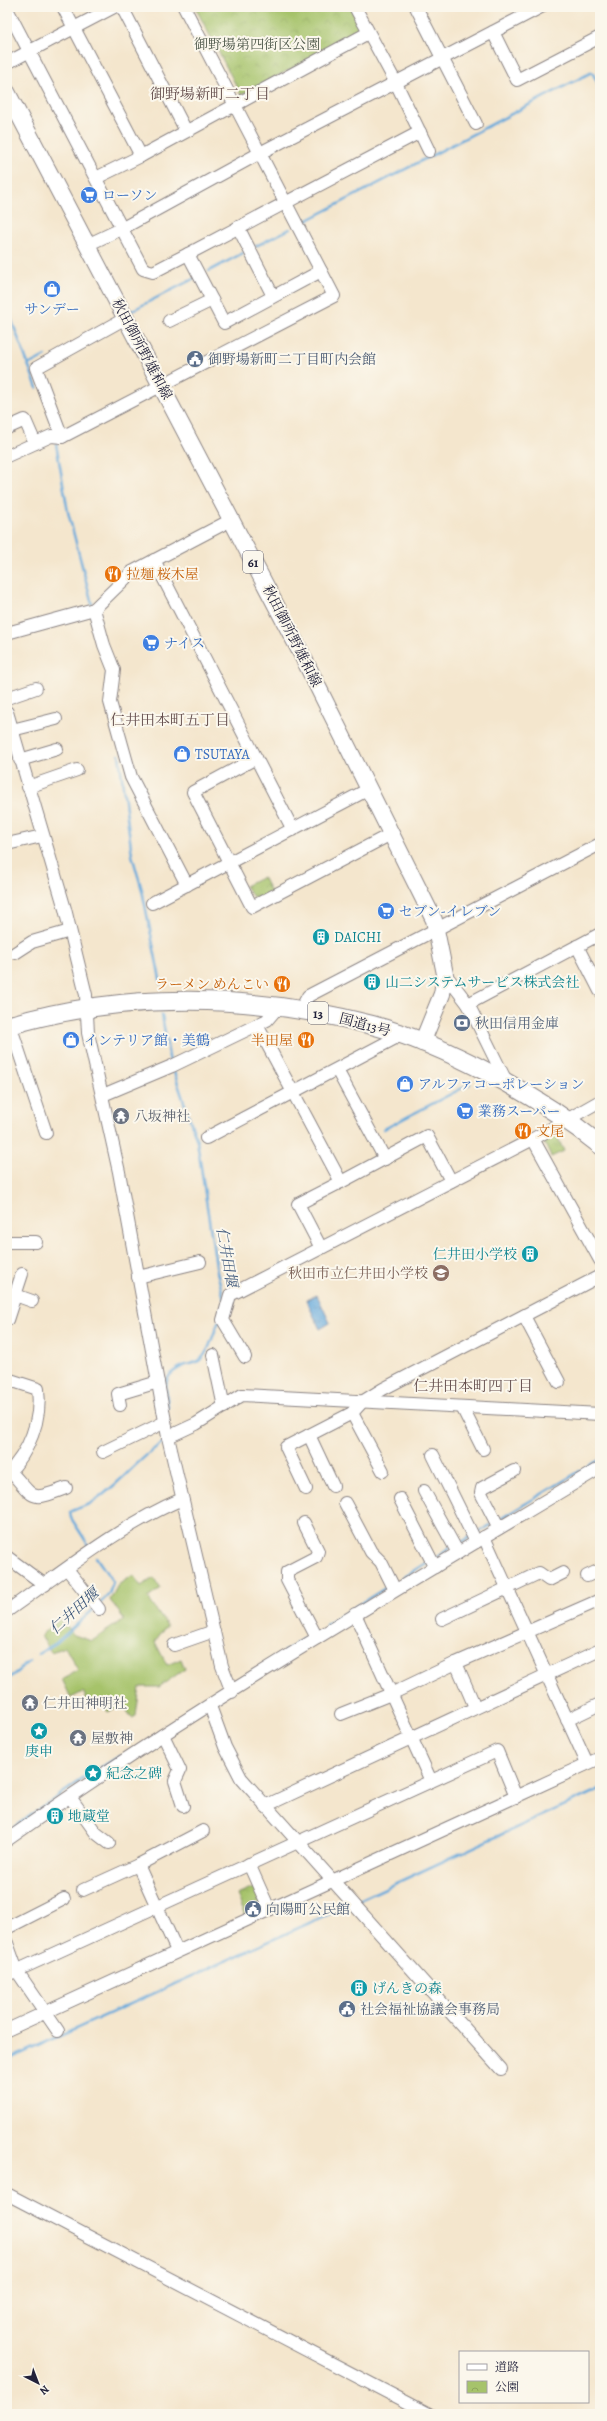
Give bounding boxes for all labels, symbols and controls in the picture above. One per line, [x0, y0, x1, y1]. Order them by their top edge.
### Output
park label: 御野場第四街区公園 [194, 35, 320, 54]
district label: 御野場新町二丁目 [150, 84, 270, 104]
supermarket icon: ローソン [79, 185, 99, 205]
place label: ローソン [102, 186, 157, 205]
shop icon: サンデー [42, 279, 62, 299]
street label: 秋田御所野雄和線 [107, 295, 177, 403]
place label: サンデー [24, 300, 80, 319]
public building icon: 御野場新町二丁目町内会館 [185, 349, 205, 369]
place label: 御野場新町二丁目町内会館 [208, 350, 376, 369]
road number: 61 [243, 551, 263, 573]
restaurant icon: 拉麺 桜木屋 [103, 564, 123, 584]
place label: 拉麺 桜木屋 [126, 565, 199, 584]
street label: 秋田御所野雄和線 [258, 582, 326, 690]
supermarket icon: ナイス [141, 633, 161, 653]
place label: ナイス [164, 634, 205, 653]
district label: 仁井田本町五丁目 [110, 710, 230, 730]
shop icon: TSUTAYA [172, 744, 192, 764]
place label: TSUTAYA [195, 745, 250, 764]
supermarket icon: セブン-イレブン [376, 901, 396, 921]
place label: セブン-イレブン [399, 902, 501, 921]
building icon: DAICHI [311, 927, 331, 947]
place label: DAICHI [334, 928, 381, 947]
building icon: 山二システムサービス株式会社 [362, 972, 382, 992]
place label: 山二システムサービス株式会社 [385, 973, 579, 992]
restaurant icon: ラーメン めんこい [272, 974, 292, 994]
place label: ラーメン めんこい [155, 975, 269, 994]
road number: 13 [308, 1002, 328, 1024]
street label: 国道13号 [337, 1009, 393, 1041]
bank icon: 秋田信用金庫 [452, 1013, 472, 1033]
place label: 秋田信用金庫 [475, 1014, 559, 1033]
shop icon: インテリア館・美鶴 [61, 1030, 81, 1050]
restaurant icon: 半田屋 [296, 1030, 316, 1050]
place label: インテリア館・美鶴 [84, 1031, 210, 1050]
place label: 半田屋 [251, 1031, 293, 1050]
shop icon: アルファコーポレーション [395, 1074, 415, 1094]
place label: アルファコーポレーション [418, 1075, 585, 1094]
supermarket icon: 業務スーパー [455, 1101, 475, 1121]
place label: 業務スーパー [478, 1102, 561, 1121]
temple icon: 八坂神社 [111, 1106, 131, 1126]
place label: 八坂神社 [134, 1107, 190, 1126]
restaurant icon: 文尾 [513, 1121, 533, 1141]
place label: 文尾 [536, 1122, 564, 1141]
water label: 仁井田堰 [212, 1226, 243, 1291]
building icon: 仁井田小学校 [520, 1244, 540, 1264]
place label: 仁井田小学校 [433, 1245, 517, 1264]
school or university icon: 秋田市立仁井田小学校 [431, 1263, 451, 1283]
place label: 秋田市立仁井田小学校 [288, 1264, 428, 1283]
district label: 仁井田本町四丁目 [413, 1376, 533, 1396]
water label: 仁井田堰 [45, 1581, 105, 1639]
temple icon: 仁井田神明社 [20, 1693, 40, 1713]
place label: 仁井田神明社 [43, 1694, 127, 1713]
place icon: 庚申 [29, 1721, 49, 1741]
temple icon: 屋敷神 [68, 1728, 88, 1748]
place label: 屋敷神 [91, 1729, 133, 1748]
place label: 庚申 [25, 1742, 53, 1761]
place icon: 紀念之碑 [83, 1763, 103, 1783]
place label: 紀念之碑 [106, 1764, 162, 1783]
building icon: 地蔵堂 [45, 1806, 65, 1826]
place label: 地蔵堂 [68, 1807, 110, 1826]
public building icon: 向陽町公民館 [243, 1899, 263, 1919]
place label: 向陽町公民館 [266, 1900, 350, 1919]
building icon: げんきの森 [349, 1978, 369, 1998]
place label: げんきの森 [372, 1979, 442, 1998]
public building icon: 社会福祉協議会事務局 [337, 1999, 357, 2019]
place label: 社会福祉協議会事務局 [360, 2000, 500, 2019]
legend [459, 2351, 589, 2403]
text: 道路 [495, 2359, 519, 2375]
north arrow [18, 2363, 58, 2403]
text: 公園 [495, 2379, 519, 2395]
text: N [36, 2382, 52, 2398]

